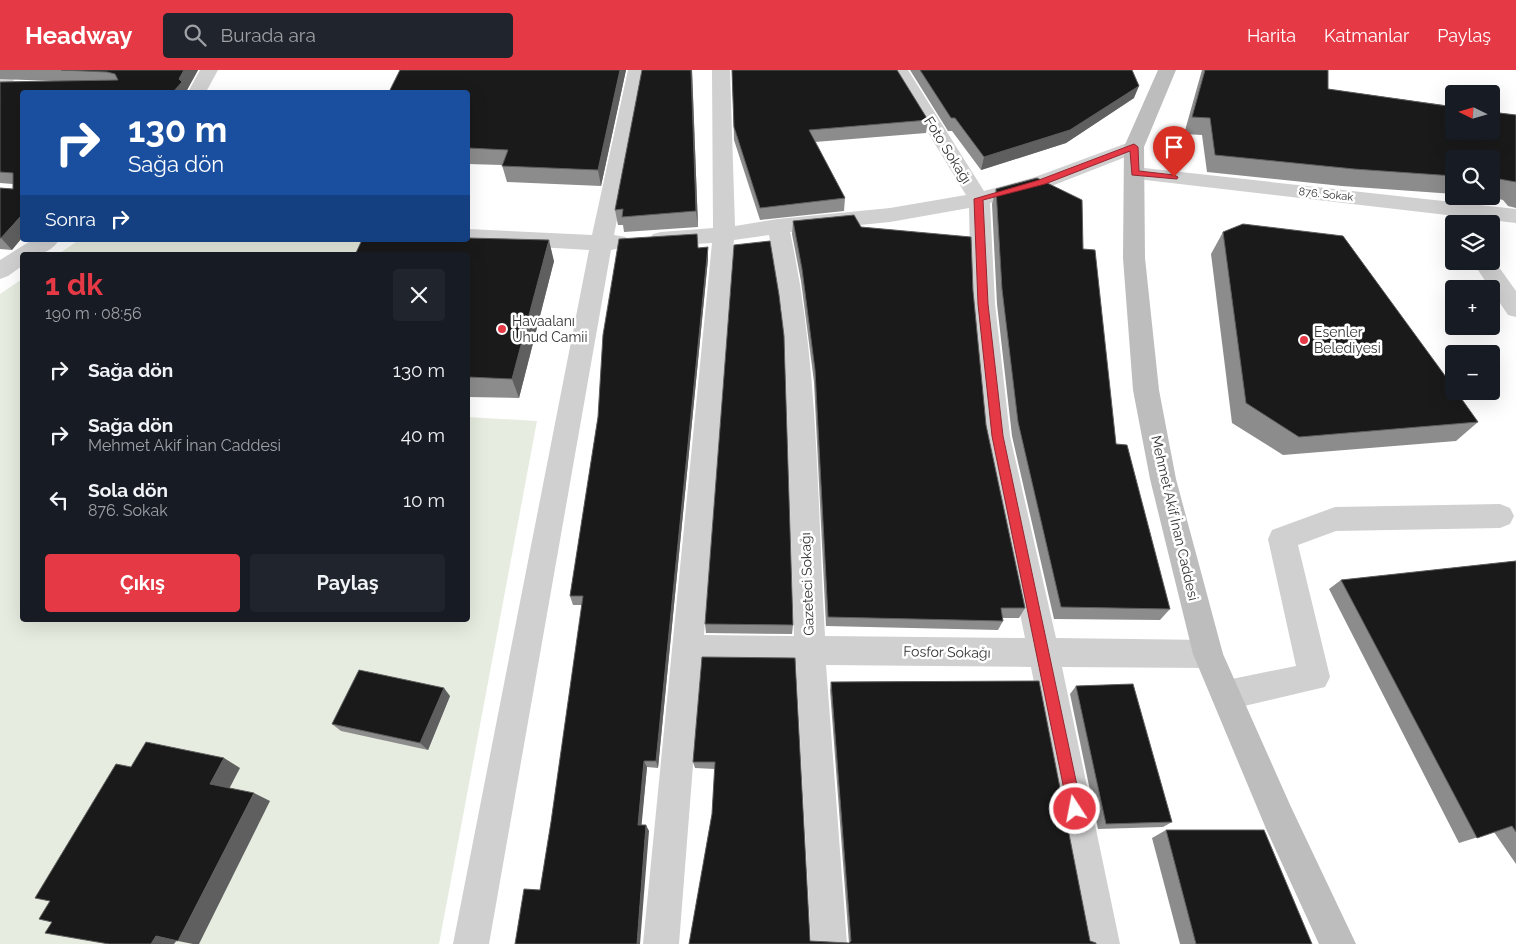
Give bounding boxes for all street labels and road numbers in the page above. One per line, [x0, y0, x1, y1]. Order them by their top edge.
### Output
street label: Foto Sokağı [921, 114, 975, 186]
street label: 876. Sokak [1298, 185, 1354, 204]
street label: Mehmet Akif İnan Caddesi [1148, 433, 1204, 602]
street label: Gazeteci Sokağı [797, 532, 817, 636]
street label: Fosfor Sokağı [903, 643, 991, 661]

